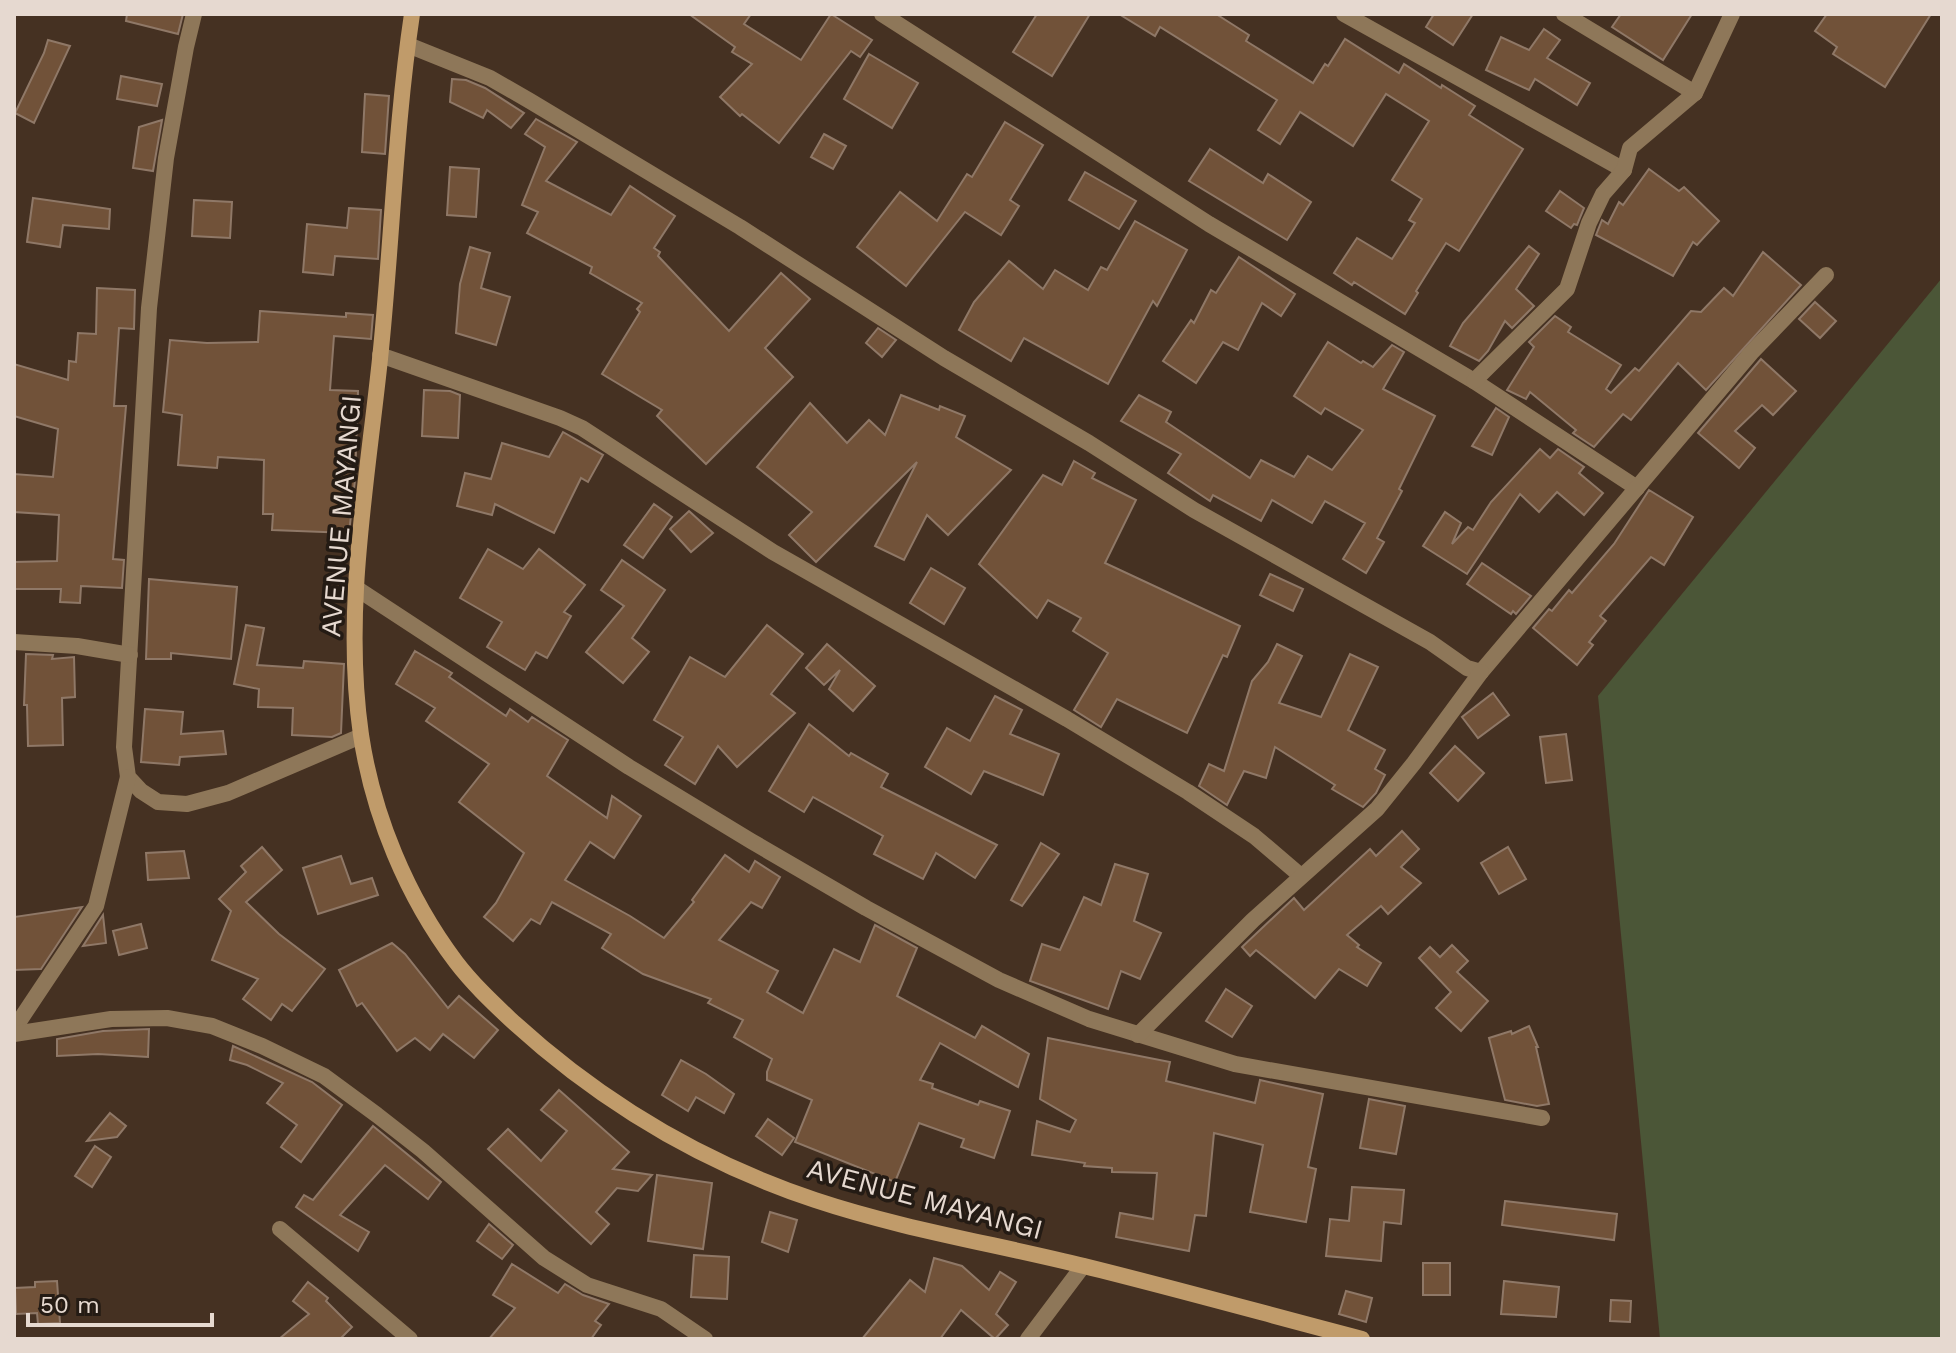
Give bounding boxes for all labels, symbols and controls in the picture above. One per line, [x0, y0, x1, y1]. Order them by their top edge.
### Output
street label: AVENUE MAYANGI [314, 394, 368, 638]
street label: AVENUE MAYANGI [803, 1152, 1047, 1246]
scale bar [28, 1277, 212, 1327]
text: 50 m [40, 1291, 100, 1319]

